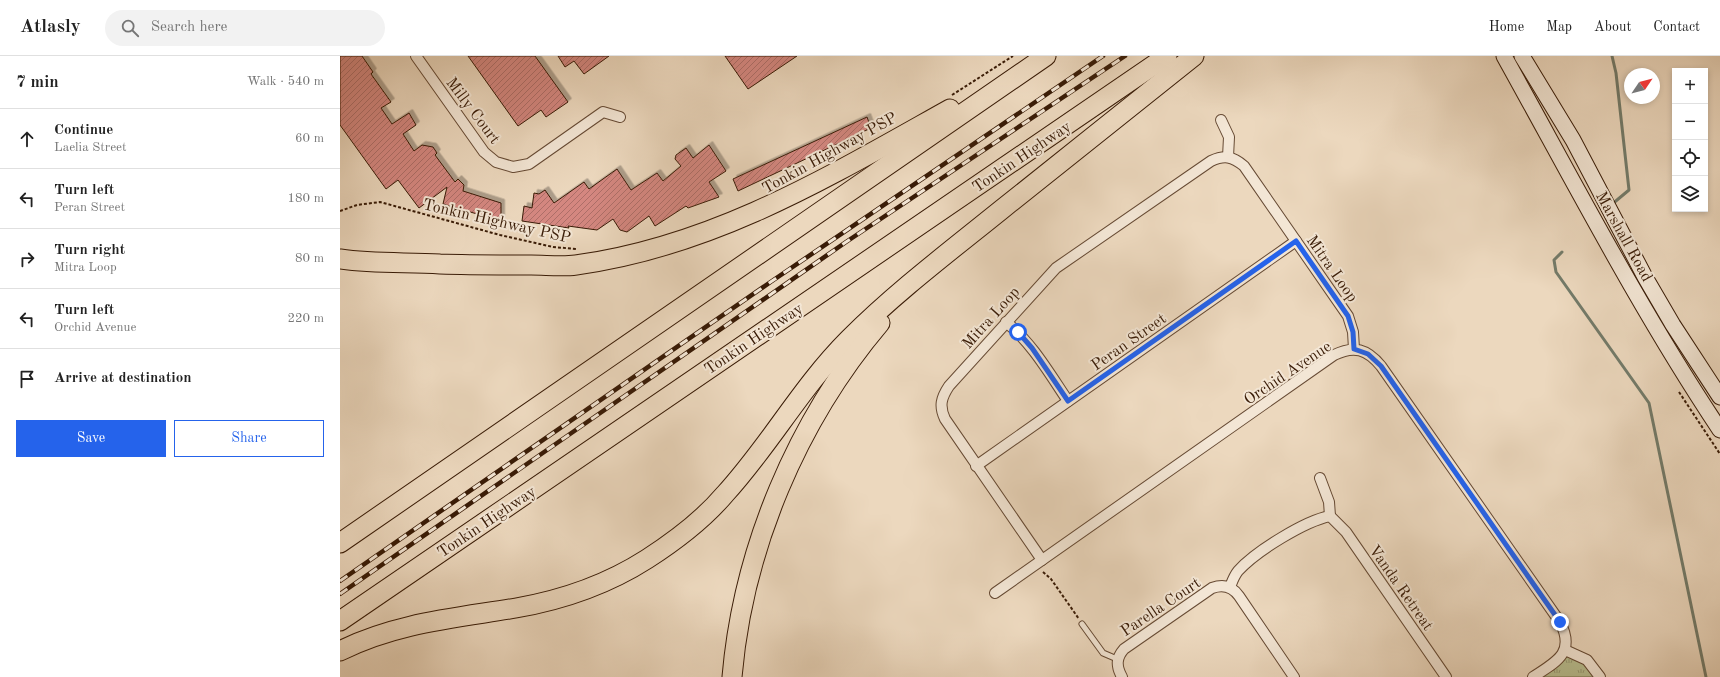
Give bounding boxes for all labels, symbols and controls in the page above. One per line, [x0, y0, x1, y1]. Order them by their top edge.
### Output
search box [105, 10, 385, 46]
icon: search [119, 17, 141, 39]
text: Atlasly [20, 18, 81, 37]
text: Search here [151, 20, 228, 35]
text: Home [1489, 20, 1524, 34]
text: Map [1546, 20, 1572, 34]
text: About [1594, 20, 1631, 34]
text: Contact [1653, 20, 1700, 34]
north arrow [1624, 68, 1660, 104]
map controls [1672, 68, 1708, 212]
button: + [1672, 68, 1708, 104]
text: 7 min [16, 74, 59, 91]
text: Walk · 540 m [247, 75, 324, 88]
street label: Milly Court [442, 75, 503, 148]
button: − [1672, 104, 1708, 140]
street label: Tonkin Highway PSP [760, 110, 900, 197]
street label: Tonkin Highway [970, 119, 1075, 196]
text: Continue [54, 123, 113, 138]
icon: ahead [16, 128, 38, 150]
text: 60 m [295, 132, 324, 145]
button: locate [1672, 140, 1708, 176]
text: Laelia Street [54, 141, 127, 154]
button: layers [1672, 176, 1708, 212]
text: Turn left [54, 183, 114, 198]
icon: left [16, 188, 38, 210]
street label: Marshall Road [1592, 189, 1655, 285]
text: 180 m [287, 192, 324, 205]
street label: Tonkin Highway PSP [421, 197, 572, 247]
text: Peran Street [54, 201, 125, 214]
street label: Mitra Loop [1303, 233, 1360, 305]
text: Turn right [54, 243, 125, 258]
icon: right [16, 248, 38, 270]
text: 80 m [295, 252, 324, 265]
text: Mitra Loop [54, 261, 117, 274]
street label: Mitra Loop [960, 284, 1023, 352]
street label: Tonkin Highway [702, 301, 807, 378]
text: Turn left [54, 303, 114, 318]
icon: left [16, 308, 38, 330]
street label: Peran Street [1089, 311, 1170, 374]
text: 220 m [287, 312, 324, 325]
text: Orchid Avenue [54, 321, 136, 334]
route start [1009, 323, 1027, 341]
street label: Orchid Avenue [1242, 339, 1335, 409]
icon: arrive [16, 368, 38, 390]
text: Arrive at destination [54, 371, 192, 386]
button: Save [16, 420, 166, 457]
button: Share [174, 420, 324, 457]
street label: Tonkin Highway [435, 484, 540, 561]
street label: Vanda Retreat [1365, 543, 1436, 634]
street label: Parella Court [1118, 575, 1204, 640]
route end [1551, 613, 1569, 631]

